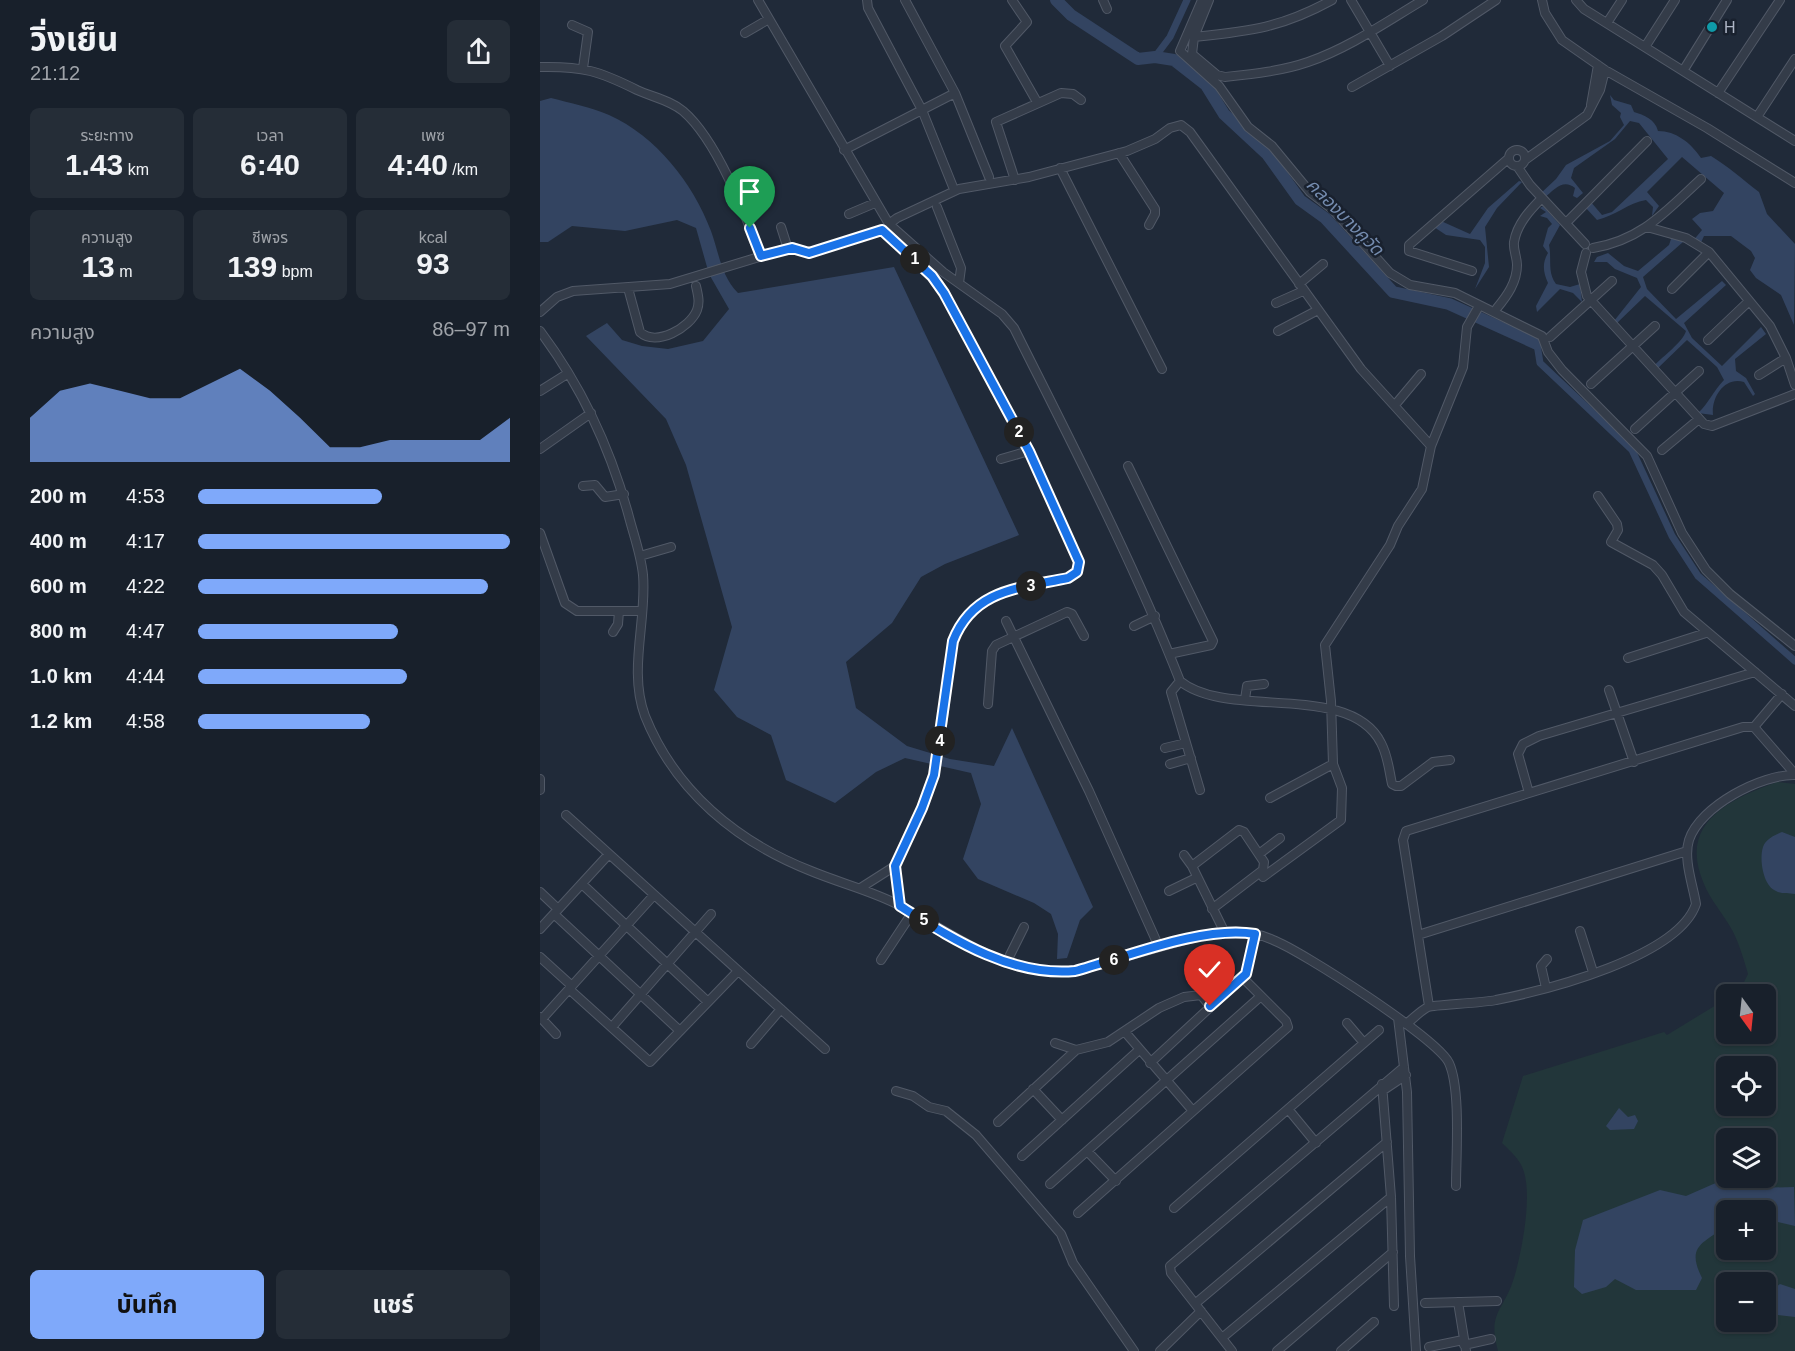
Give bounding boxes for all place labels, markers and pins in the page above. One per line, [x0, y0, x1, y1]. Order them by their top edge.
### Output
place label: H [1724, 19, 1736, 36]
marker: H [1705, 20, 1719, 34]
pin [724, 166, 775, 228]
pin: 1 [900, 244, 930, 274]
pin: 2 [1004, 417, 1034, 447]
pin: 3 [1016, 571, 1046, 601]
pin: 4 [925, 726, 955, 756]
pin: 5 [909, 905, 939, 935]
pin [1184, 944, 1235, 1006]
pin: 6 [1099, 945, 1129, 975]

